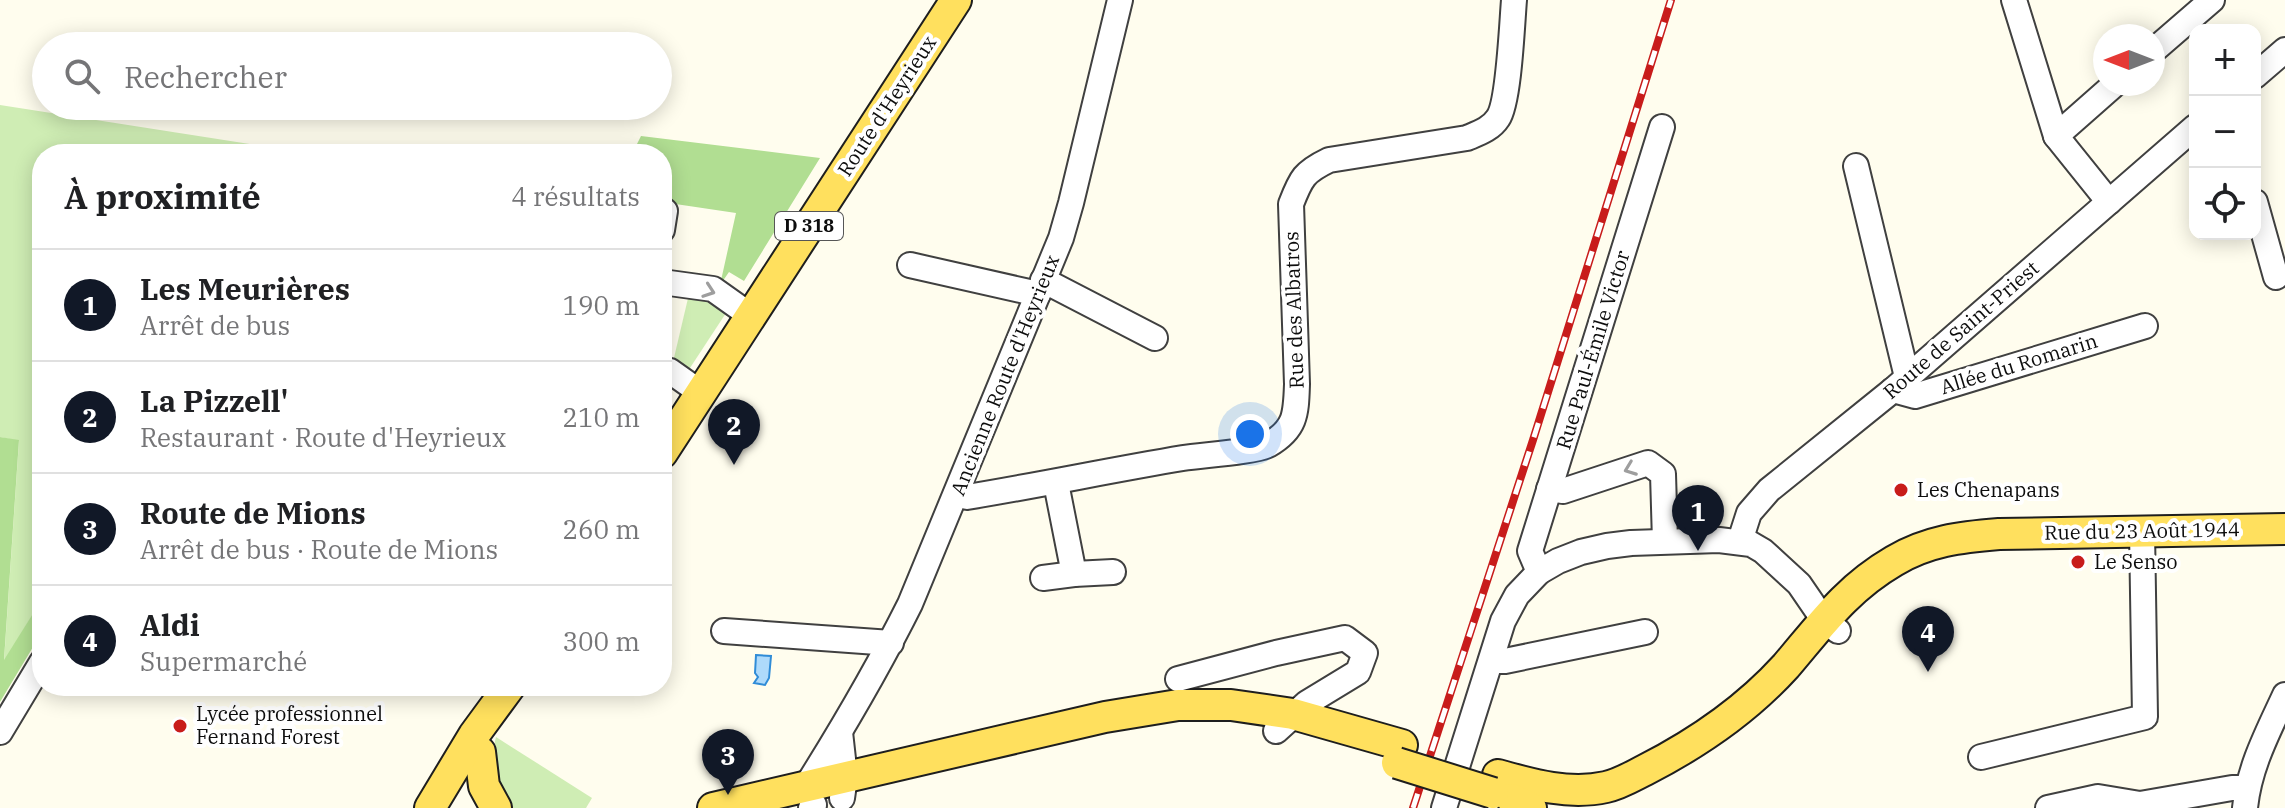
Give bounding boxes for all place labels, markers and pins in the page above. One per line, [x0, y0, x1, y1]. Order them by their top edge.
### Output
pin: 2 [708, 399, 760, 465]
place label: Les Chenapans [1917, 476, 2060, 503]
marker: Les Chenapans [1892, 481, 1910, 499]
pin: 1 [1672, 485, 1724, 551]
place label: Le Senso [2094, 548, 2178, 575]
marker: Le Senso [2069, 553, 2087, 571]
pin: 4 [1902, 606, 1954, 672]
place label: Lycée professionnel Fernand Forest [196, 700, 383, 750]
marker: Lycée professionnel Fernand Forest [171, 717, 189, 735]
pin: 3 [702, 729, 754, 795]

